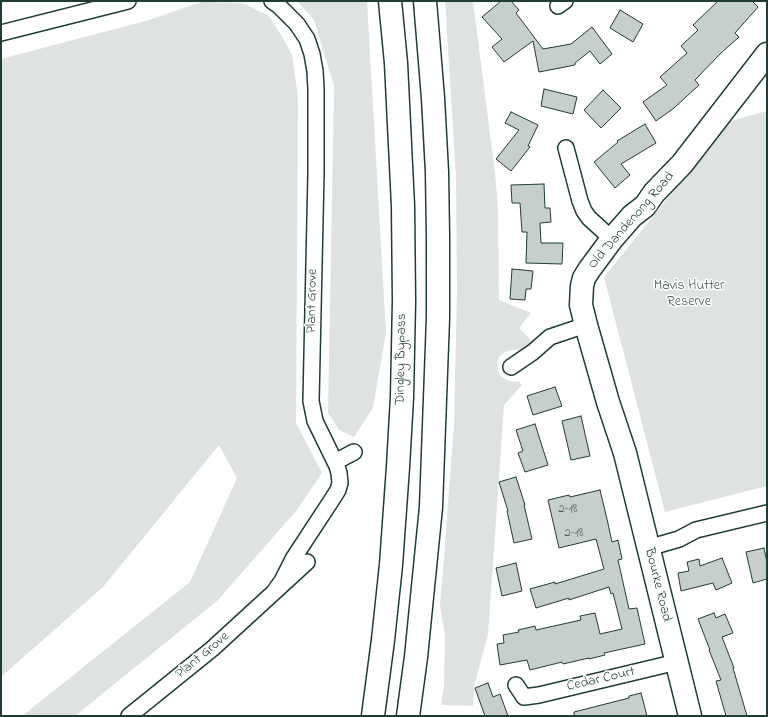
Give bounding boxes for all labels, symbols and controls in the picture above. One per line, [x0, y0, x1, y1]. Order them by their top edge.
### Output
street label: Old Dandenong Road [585, 169, 679, 273]
street label: Plant Grove [304, 268, 322, 334]
park label: Mavis Hutter Reserve [654, 279, 724, 312]
street label: Dingley Bypass [393, 313, 411, 405]
house number: 2-18 [559, 503, 577, 517]
house number: 2-18 [565, 527, 583, 541]
street label: Bourke Road [640, 546, 674, 624]
street label: Plant Grove [173, 629, 233, 683]
street label: Cedar Court [565, 664, 637, 696]

